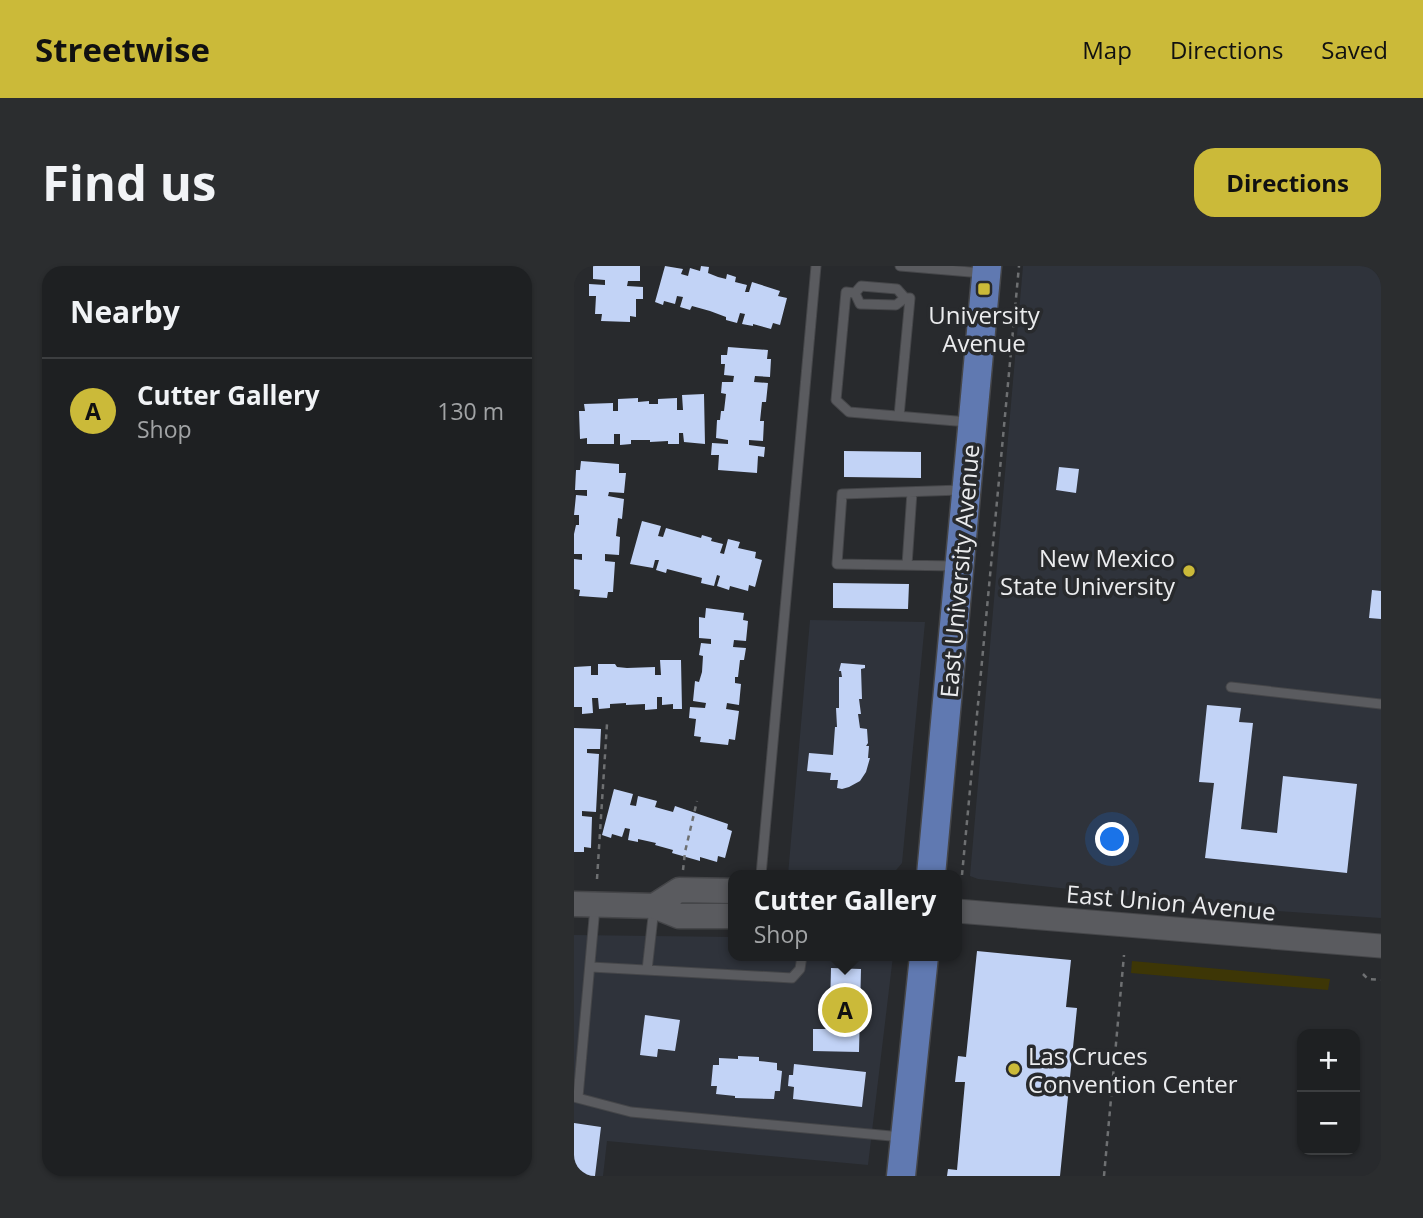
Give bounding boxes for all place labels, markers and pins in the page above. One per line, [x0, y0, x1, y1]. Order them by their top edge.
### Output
marker: University Avenue [976, 281, 992, 297]
place label: University Avenue [928, 298, 1041, 359]
place label: New Mexico State University [1000, 541, 1176, 602]
marker: New Mexico State University [1181, 563, 1197, 579]
pin: A [822, 984, 868, 1036]
place label: Las Cruces Convention Center [1028, 1039, 1238, 1100]
marker: Las Cruces Convention Center [1006, 1061, 1022, 1077]

